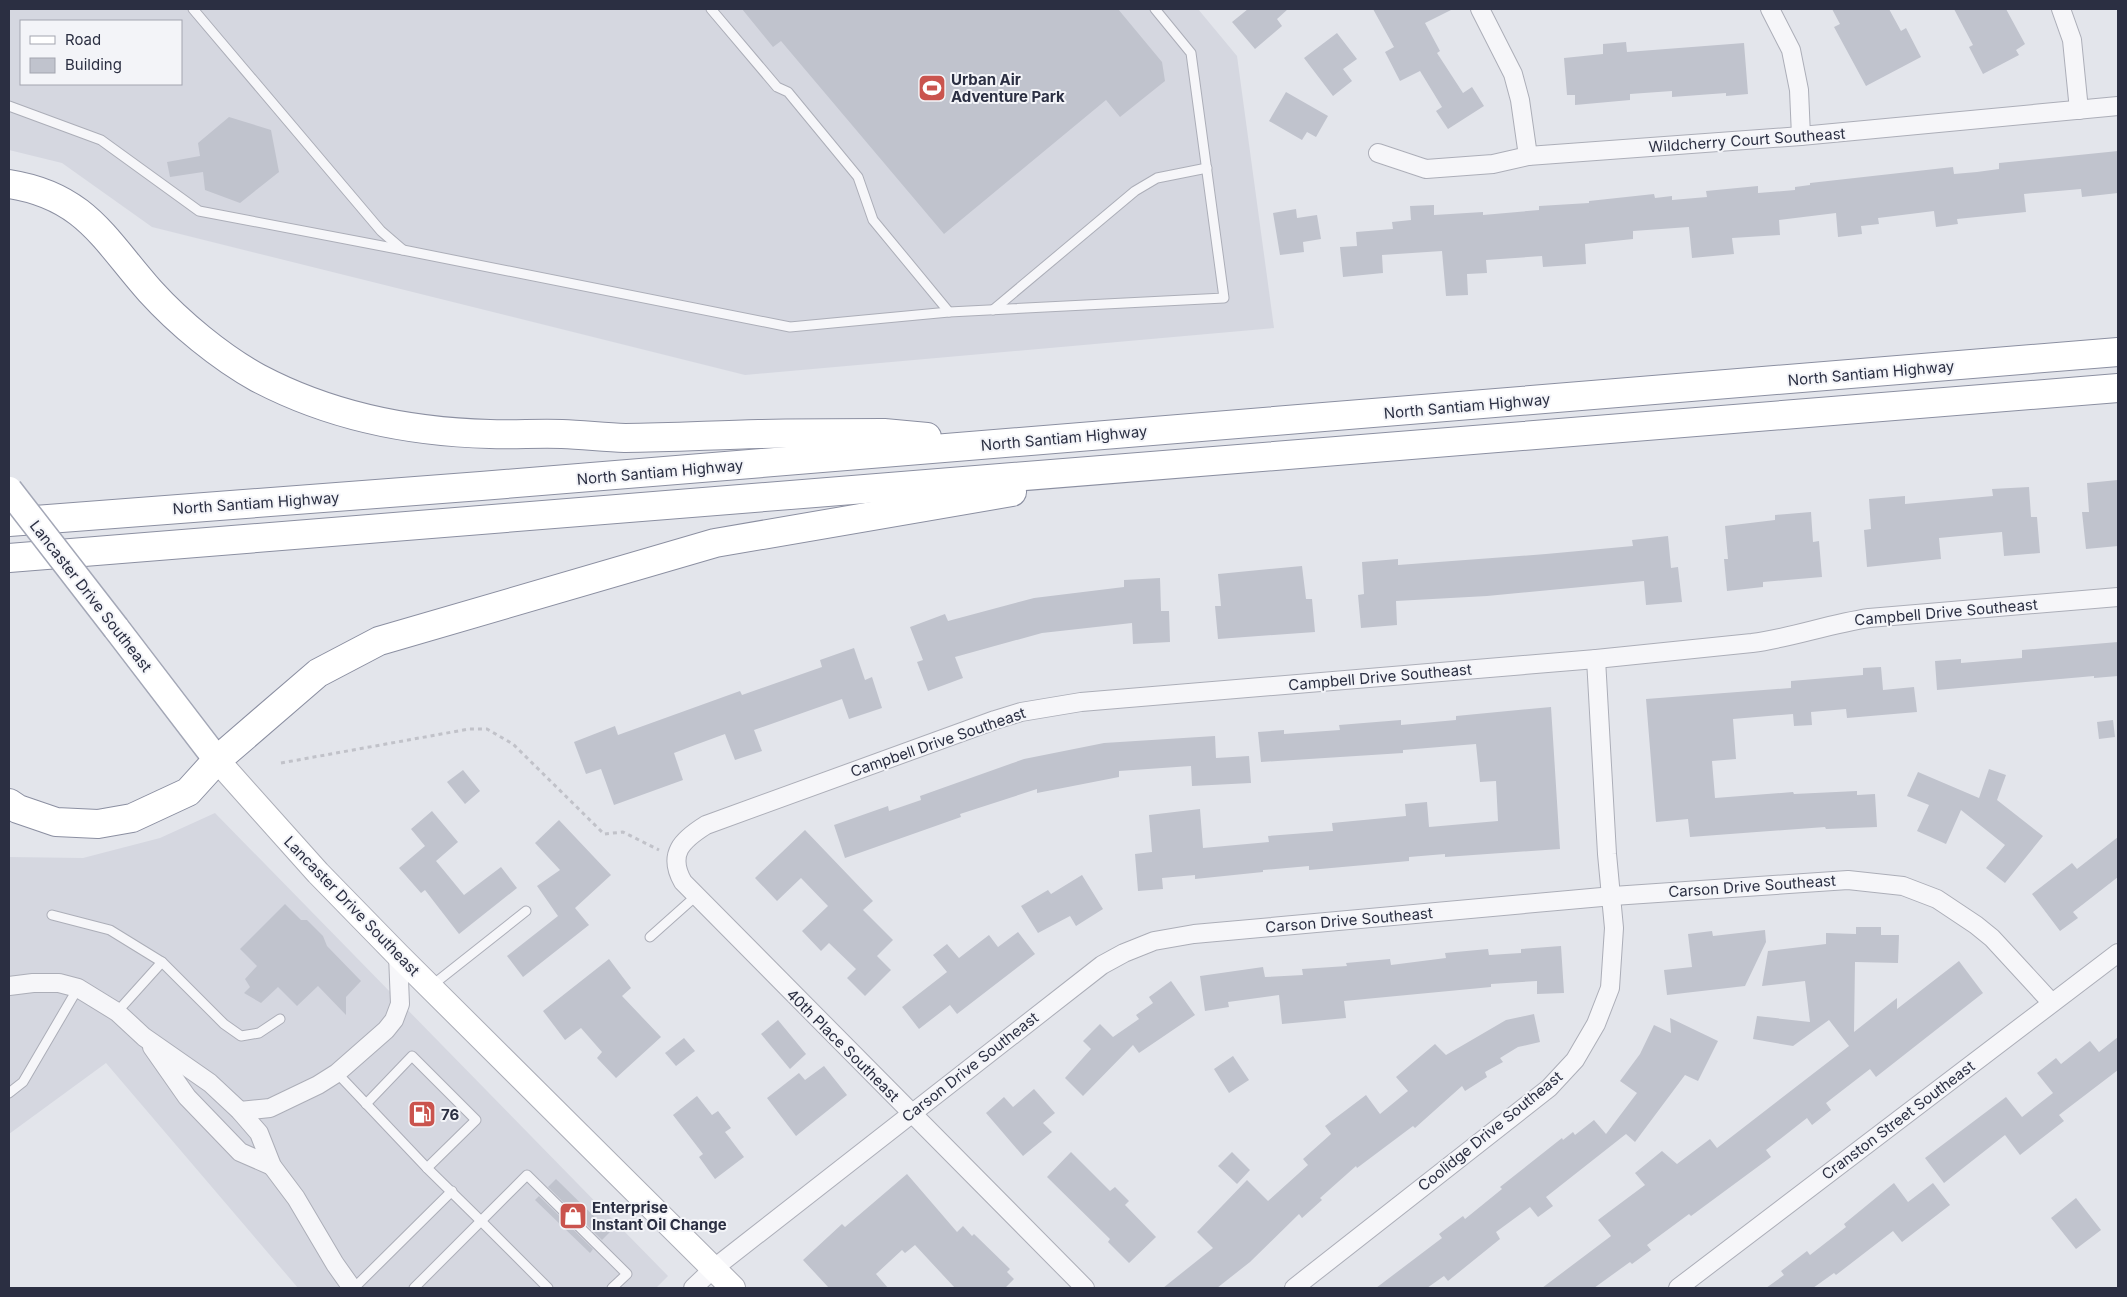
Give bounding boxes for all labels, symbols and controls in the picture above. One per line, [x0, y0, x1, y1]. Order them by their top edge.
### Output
legend [20, 20, 182, 85]
text: Road [65, 30, 101, 49]
text: Building [65, 55, 122, 74]
place label: Urban Air Adventure Park [951, 70, 1065, 106]
sports icon: Urban Air Adventure Park [917, 73, 947, 103]
street label: Wildcherry Court Southeast [1648, 124, 1846, 156]
street label: North Santiam Highway [1787, 356, 1956, 390]
street label: North Santiam Highway [1383, 389, 1552, 423]
street label: North Santiam Highway [980, 421, 1149, 455]
street label: North Santiam Highway [576, 455, 745, 489]
street label: North Santiam Highway [172, 488, 341, 518]
street label: Lancaster Drive Southeast [26, 516, 156, 676]
street label: Campbell Drive Southeast [1854, 595, 2039, 629]
street label: Campbell Drive Southeast [1288, 660, 1473, 694]
street label: Campbell Drive Southeast [848, 703, 1028, 781]
street label: Lancaster Drive Southeast [280, 832, 424, 980]
street label: Carson Drive Southeast [1668, 871, 1836, 901]
street label: Carson Drive Southeast [1265, 903, 1434, 937]
street label: 40th Place Southeast [783, 985, 903, 1105]
street label: Carson Drive Southeast [898, 1008, 1042, 1126]
street label: Cranston Street Southeast [1818, 1056, 1978, 1184]
street label: Coolidge Drive Southeast [1414, 1067, 1566, 1195]
fuel station icon: 76 [407, 1099, 437, 1129]
place label: 76 [441, 1105, 459, 1124]
place label: Enterprise Instant Oil Change [592, 1198, 727, 1234]
shop icon: Enterprise Instant Oil Change [558, 1201, 588, 1231]

